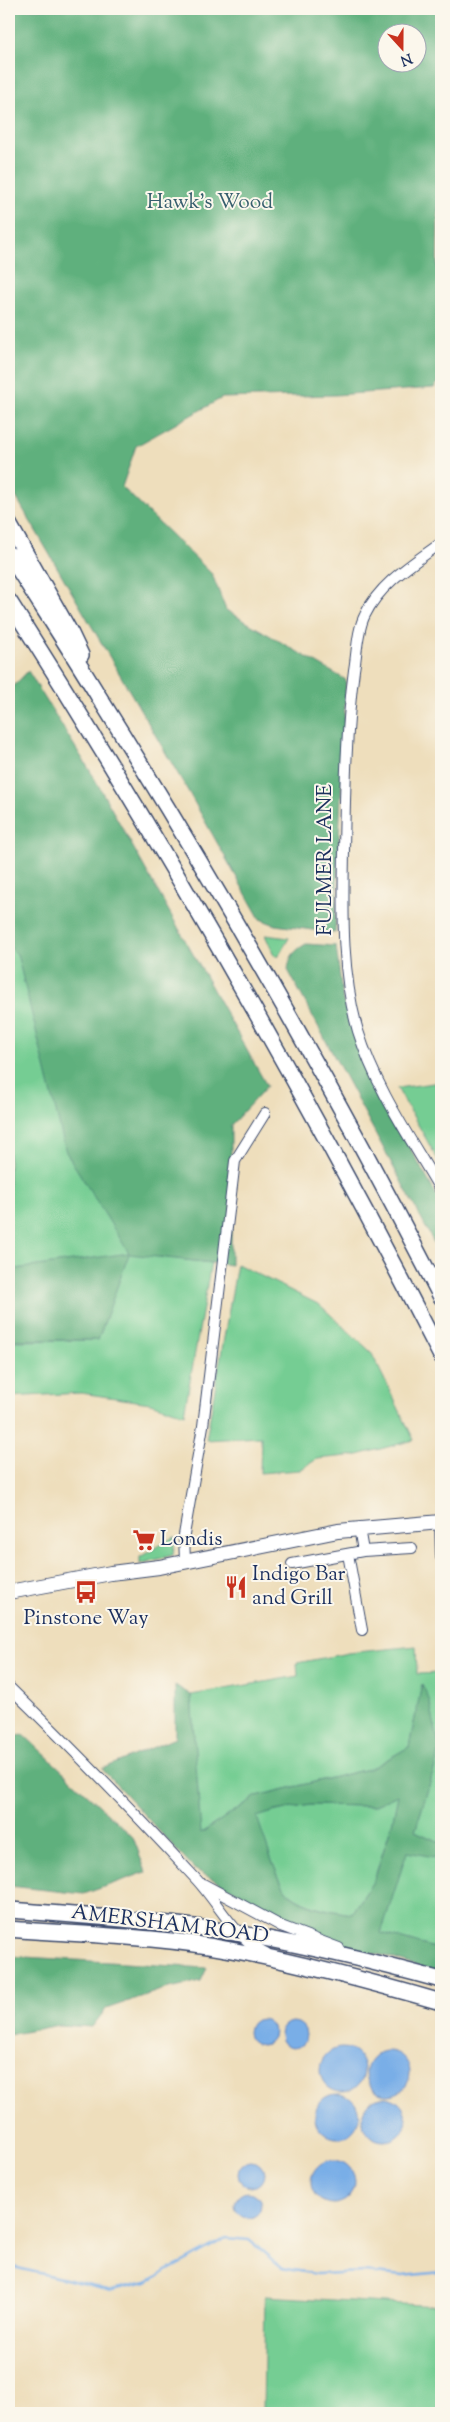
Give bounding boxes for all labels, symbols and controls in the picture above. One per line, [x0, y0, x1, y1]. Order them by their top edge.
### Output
north arrow [378, 22, 428, 72]
text: N [397, 47, 415, 70]
park label: Hawk's Wood [147, 188, 273, 218]
street label: FULMER LANE [311, 784, 341, 936]
place label: Londis [160, 1525, 222, 1555]
supermarket icon: Londis [131, 1527, 157, 1553]
place label: Indigo Bar and Grill [252, 1560, 346, 1614]
restaurant icon: Indigo Bar and Grill [223, 1574, 249, 1600]
bus stop icon: Pinstone Way [73, 1579, 99, 1605]
place label: Pinstone Way [23, 1604, 149, 1634]
street label: AMERSHAM ROAD [70, 1898, 270, 1952]

